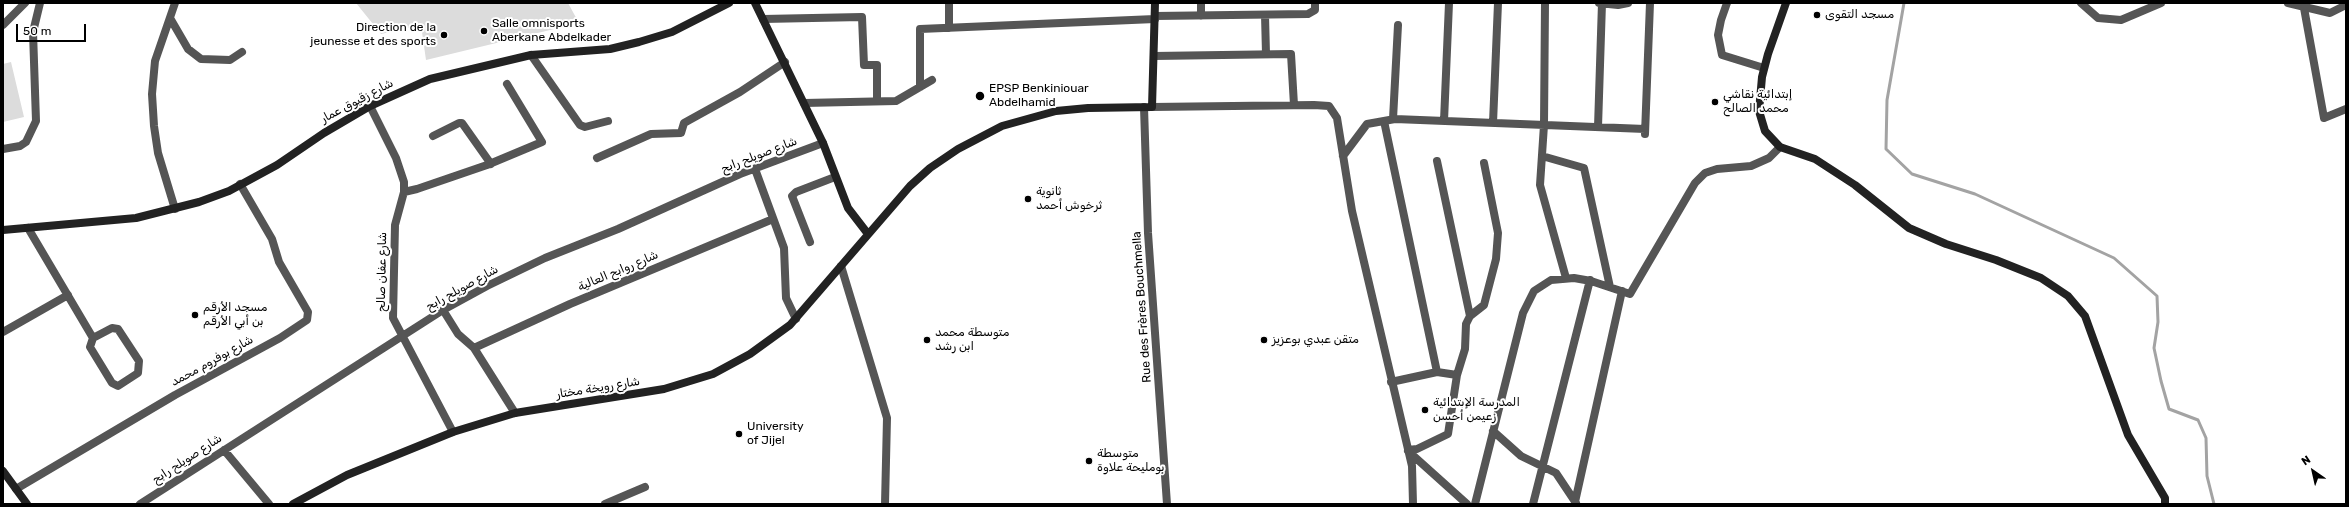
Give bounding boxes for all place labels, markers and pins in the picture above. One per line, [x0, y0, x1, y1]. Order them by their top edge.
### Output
place label: مسجد التقوى [1825, 8, 1894, 22]
marker: مسجد التقوى [1812, 10, 1822, 20]
place label: Salle omnisports Aberkane Abdelkader [492, 17, 611, 45]
place label: Direction de la jeunesse et des sports [310, 21, 436, 49]
marker: Salle omnisports Aberkane Abdelkader [479, 26, 489, 36]
marker: Direction de la jeunesse et des sports [439, 30, 449, 40]
place label: EPSP Benkiniouar Abdelhamid [989, 82, 1089, 110]
place label: إبتدائية نقاشي محمد الصالح [1723, 88, 1792, 116]
marker: EPSP Benkiniouar Abdelhamid [974, 90, 986, 102]
marker: إبتدائية نقاشي محمد الصالح [1710, 97, 1720, 107]
place label: ثانوية ثرخوش أحمد [1036, 185, 1102, 213]
marker: ثانوية ثرخوش أحمد [1023, 194, 1033, 204]
place label: مسجد الأرقم بن أبي الأرقم [203, 301, 267, 329]
marker: مسجد الأرقم بن أبي الأرقم [190, 310, 200, 320]
place label: متوسطة محمد ابن رشد [935, 326, 1009, 354]
place label: متقن عبدي بوعزيز [1272, 333, 1359, 347]
marker: متوسطة محمد ابن رشد [922, 335, 932, 345]
marker: متقن عبدي بوعزيز [1259, 335, 1269, 345]
place label: المدرسة الإبتدائية زعيمن أحسن [1433, 396, 1520, 424]
marker: المدرسة الإبتدائية زعيمن أحسن [1420, 405, 1430, 415]
place label: University of Jijel [747, 420, 804, 448]
marker: University of Jijel [734, 429, 744, 439]
place label: متوسطة بومليحة علاوة [1097, 447, 1165, 475]
marker: متوسطة بومليحة علاوة [1084, 456, 1094, 466]

